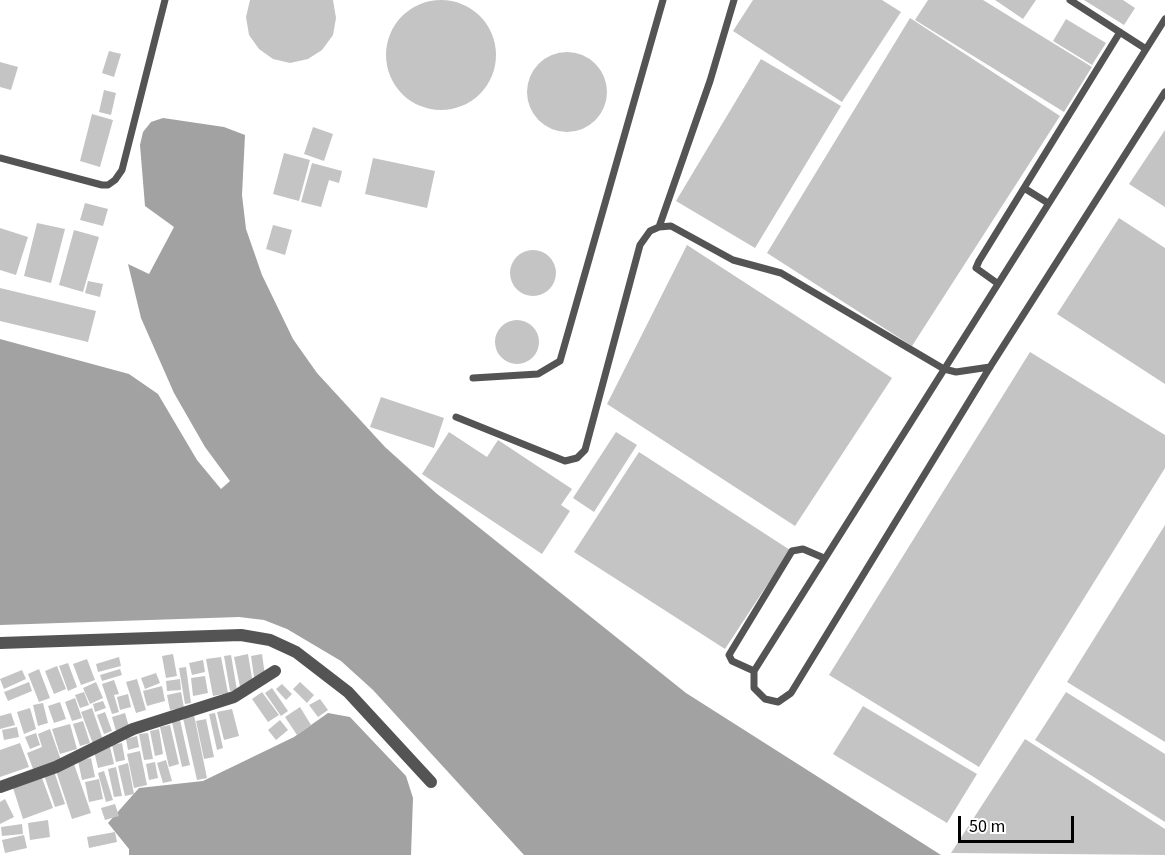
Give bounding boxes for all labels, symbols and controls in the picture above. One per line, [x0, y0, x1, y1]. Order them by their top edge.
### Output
scale bar [961, 804, 1076, 842]
text: 50 m [969, 814, 1005, 839]

